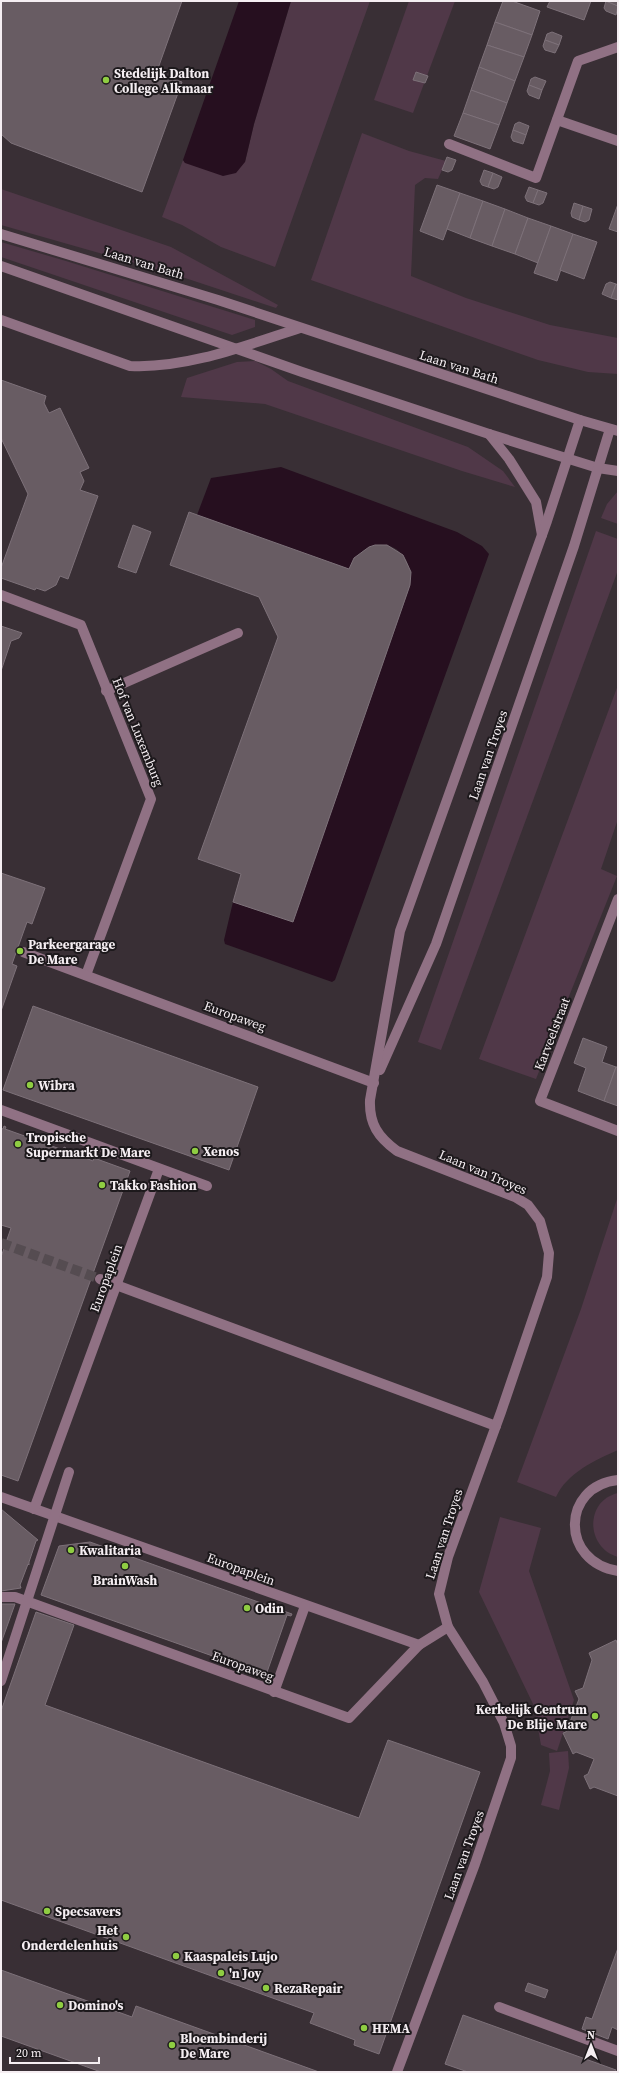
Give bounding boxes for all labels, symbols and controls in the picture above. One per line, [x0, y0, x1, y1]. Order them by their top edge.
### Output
place label: Stedelijk Dalton College Alkmaar [114, 65, 214, 97]
marker: Stedelijk Dalton College Alkmaar [101, 75, 111, 85]
street label: Laan van Bath [102, 243, 186, 283]
street label: Laan van Bath [417, 346, 501, 388]
street label: Hof van Luxemburg [108, 675, 168, 789]
street label: Laan van Troyes [465, 708, 511, 802]
place label: Parkeergarage De Mare [28, 936, 115, 968]
marker: Parkeergarage De Mare [15, 946, 25, 956]
street label: Karveelstraat [530, 994, 574, 1073]
street label: Europaweg [202, 997, 269, 1035]
place label: Wibra [38, 1077, 75, 1094]
marker: Wibra [25, 1080, 35, 1090]
place label: Tropische Supermarkt De Mare [26, 1129, 151, 1161]
marker: Tropische Supermarkt De Mare [13, 1139, 23, 1149]
place label: Xenos [203, 1143, 239, 1160]
marker: Xenos [190, 1146, 200, 1156]
street label: Laan van Troyes [436, 1146, 530, 1198]
place label: Takko Fashion [110, 1177, 197, 1194]
marker: Takko Fashion [97, 1180, 107, 1190]
street label: Europaplein [86, 1241, 126, 1314]
street label: Laan van Troyes [421, 1486, 467, 1581]
place label: Kwalitaria [79, 1542, 141, 1559]
marker: Kwalitaria [66, 1545, 76, 1555]
street label: Europaplein [205, 1549, 278, 1589]
marker: BrainWash [120, 1561, 130, 1571]
place label: BrainWash [93, 1572, 157, 1589]
place label: Odin [255, 1600, 284, 1617]
marker: Odin [242, 1603, 252, 1613]
street label: Europaweg [210, 1647, 277, 1685]
place label: Kerkelijk Centrum De Blije Mare [476, 1701, 587, 1733]
marker: Kerkelijk Centrum De Blije Mare [590, 1711, 600, 1721]
street label: Laan van Troyes [440, 1808, 488, 1902]
place label: Specsavers [55, 1903, 121, 1920]
marker: Specsavers [42, 1906, 52, 1916]
place label: Het Onderdelenhuis [21, 1922, 118, 1954]
marker: Het Onderdelenhuis [121, 1932, 131, 1942]
place label: Kaaspaleis Lujo [184, 1948, 278, 1965]
marker: Kaaspaleis Lujo [171, 1951, 181, 1961]
place label: 'n Joy [229, 1965, 262, 1982]
marker: 'n Joy [216, 1968, 226, 1978]
place label: RezaRepair [274, 1980, 344, 1997]
marker: RezaRepair [261, 1983, 271, 1993]
place label: Domino's [68, 1997, 124, 2014]
marker: Domino's [55, 2000, 65, 2010]
place label: HEMA [372, 2020, 410, 2037]
marker: HEMA [359, 2023, 369, 2033]
north arrow [571, 2025, 611, 2065]
text: N [587, 2028, 595, 2043]
place label: Bloembinderij De Mare [180, 2030, 267, 2062]
scale bar [10, 2039, 99, 2065]
marker: Bloembinderij De Mare [167, 2040, 177, 2050]
text: 20 m [16, 2045, 42, 2061]

